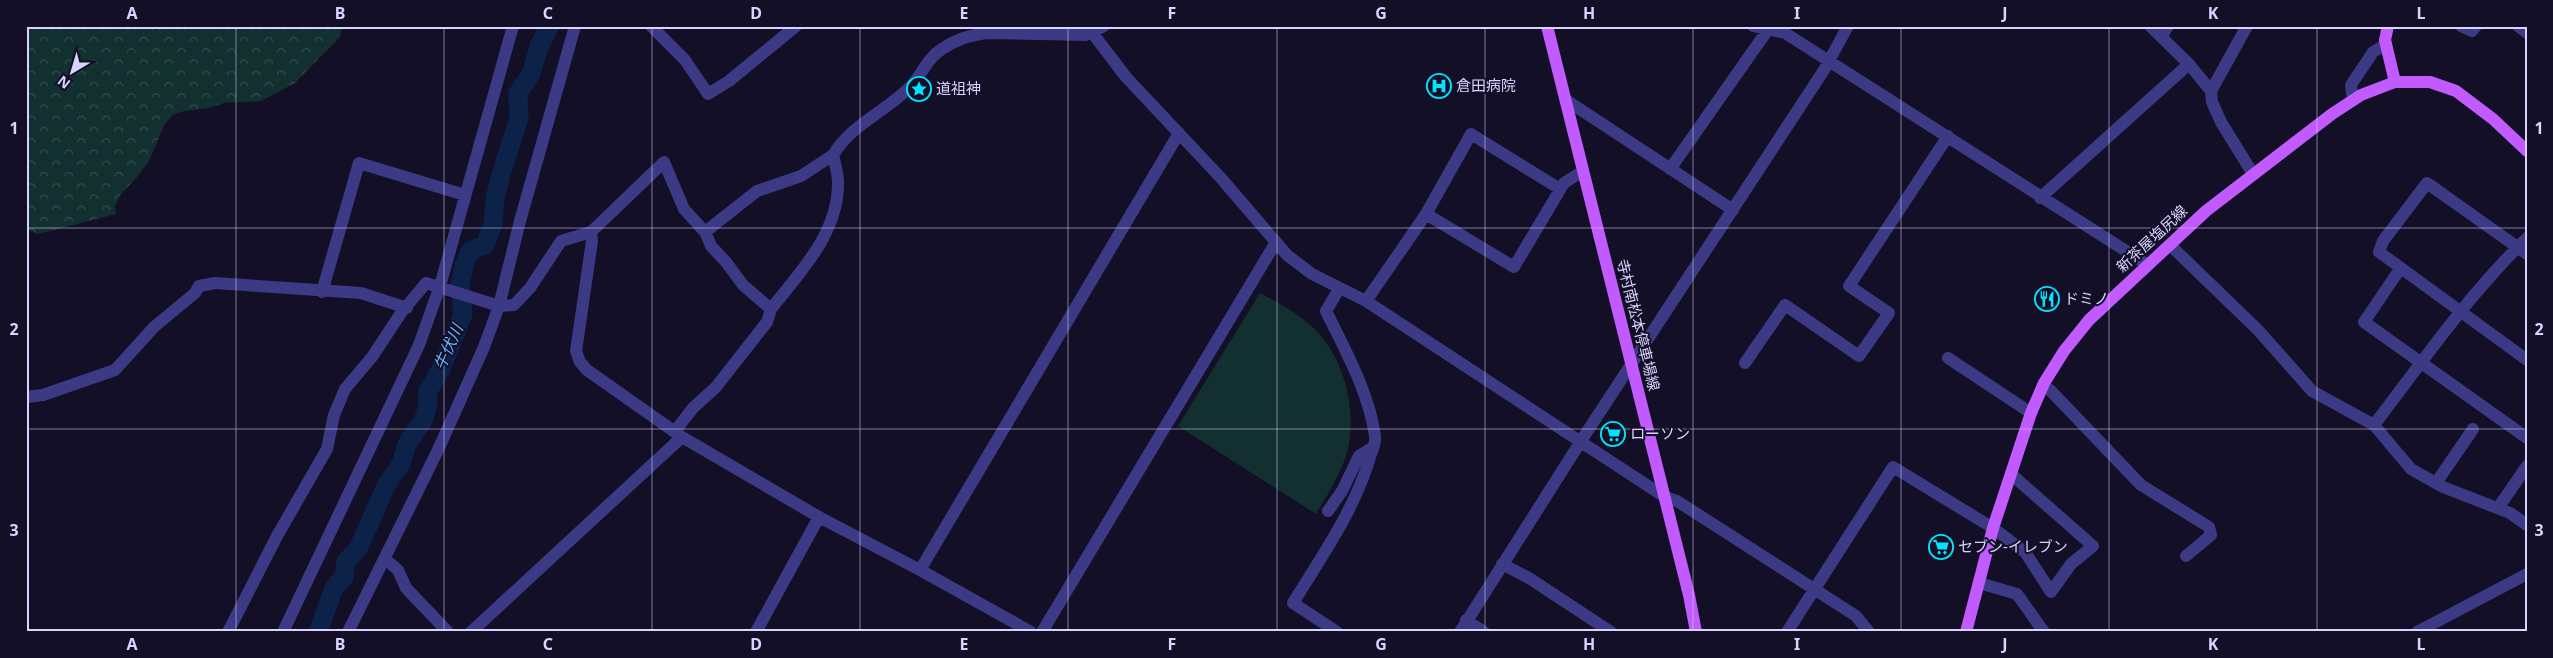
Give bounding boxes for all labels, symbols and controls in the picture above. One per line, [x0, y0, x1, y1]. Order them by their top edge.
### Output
text: A [126, 2, 138, 24]
text: B [335, 2, 345, 24]
text: C [543, 2, 553, 24]
text: D [750, 2, 762, 24]
text: E [960, 2, 969, 24]
text: F [1168, 2, 1176, 24]
text: G [1375, 2, 1387, 24]
text: H [1583, 2, 1595, 24]
text: I [1794, 2, 1800, 24]
text: J [2000, 2, 2008, 24]
text: K [2208, 2, 2219, 24]
text: L [2417, 2, 2426, 24]
north arrow [48, 48, 98, 98]
text: N [53, 72, 74, 94]
hospital icon: 倉田病院 [1426, 73, 1452, 99]
place label: 倉田病院 [1456, 75, 1516, 95]
place icon: 道祖神 [906, 76, 932, 102]
place label: 道祖神 [936, 78, 981, 98]
text: 1 [9, 117, 19, 139]
text: 1 [2534, 117, 2544, 139]
street label: 新茶屋塩尻線 [2112, 200, 2191, 276]
street label: 寺村南松本停車場線 [1613, 257, 1665, 393]
restaurant icon: ドミノ [2034, 286, 2060, 312]
place label: ドミノ [2064, 288, 2109, 308]
text: 2 [9, 318, 19, 340]
text: 2 [2534, 318, 2544, 340]
water label: 牛伏川 [428, 319, 469, 373]
supermarket icon: ローソン [1600, 421, 1626, 447]
place label: ローソン [1630, 423, 1690, 443]
text: 3 [9, 519, 19, 541]
text: 3 [2534, 519, 2544, 541]
supermarket icon: セブン-イレブン [1928, 534, 1954, 560]
place label: セブン-イレブン [1958, 536, 2068, 556]
text: A [126, 633, 138, 655]
text: B [335, 633, 345, 655]
text: C [543, 633, 553, 655]
text: D [750, 633, 762, 655]
text: E [960, 633, 969, 655]
text: F [1168, 633, 1176, 655]
text: G [1375, 633, 1387, 655]
text: H [1583, 633, 1595, 655]
text: I [1794, 633, 1800, 655]
text: J [2000, 633, 2008, 655]
text: K [2208, 633, 2219, 655]
text: L [2417, 633, 2426, 655]

